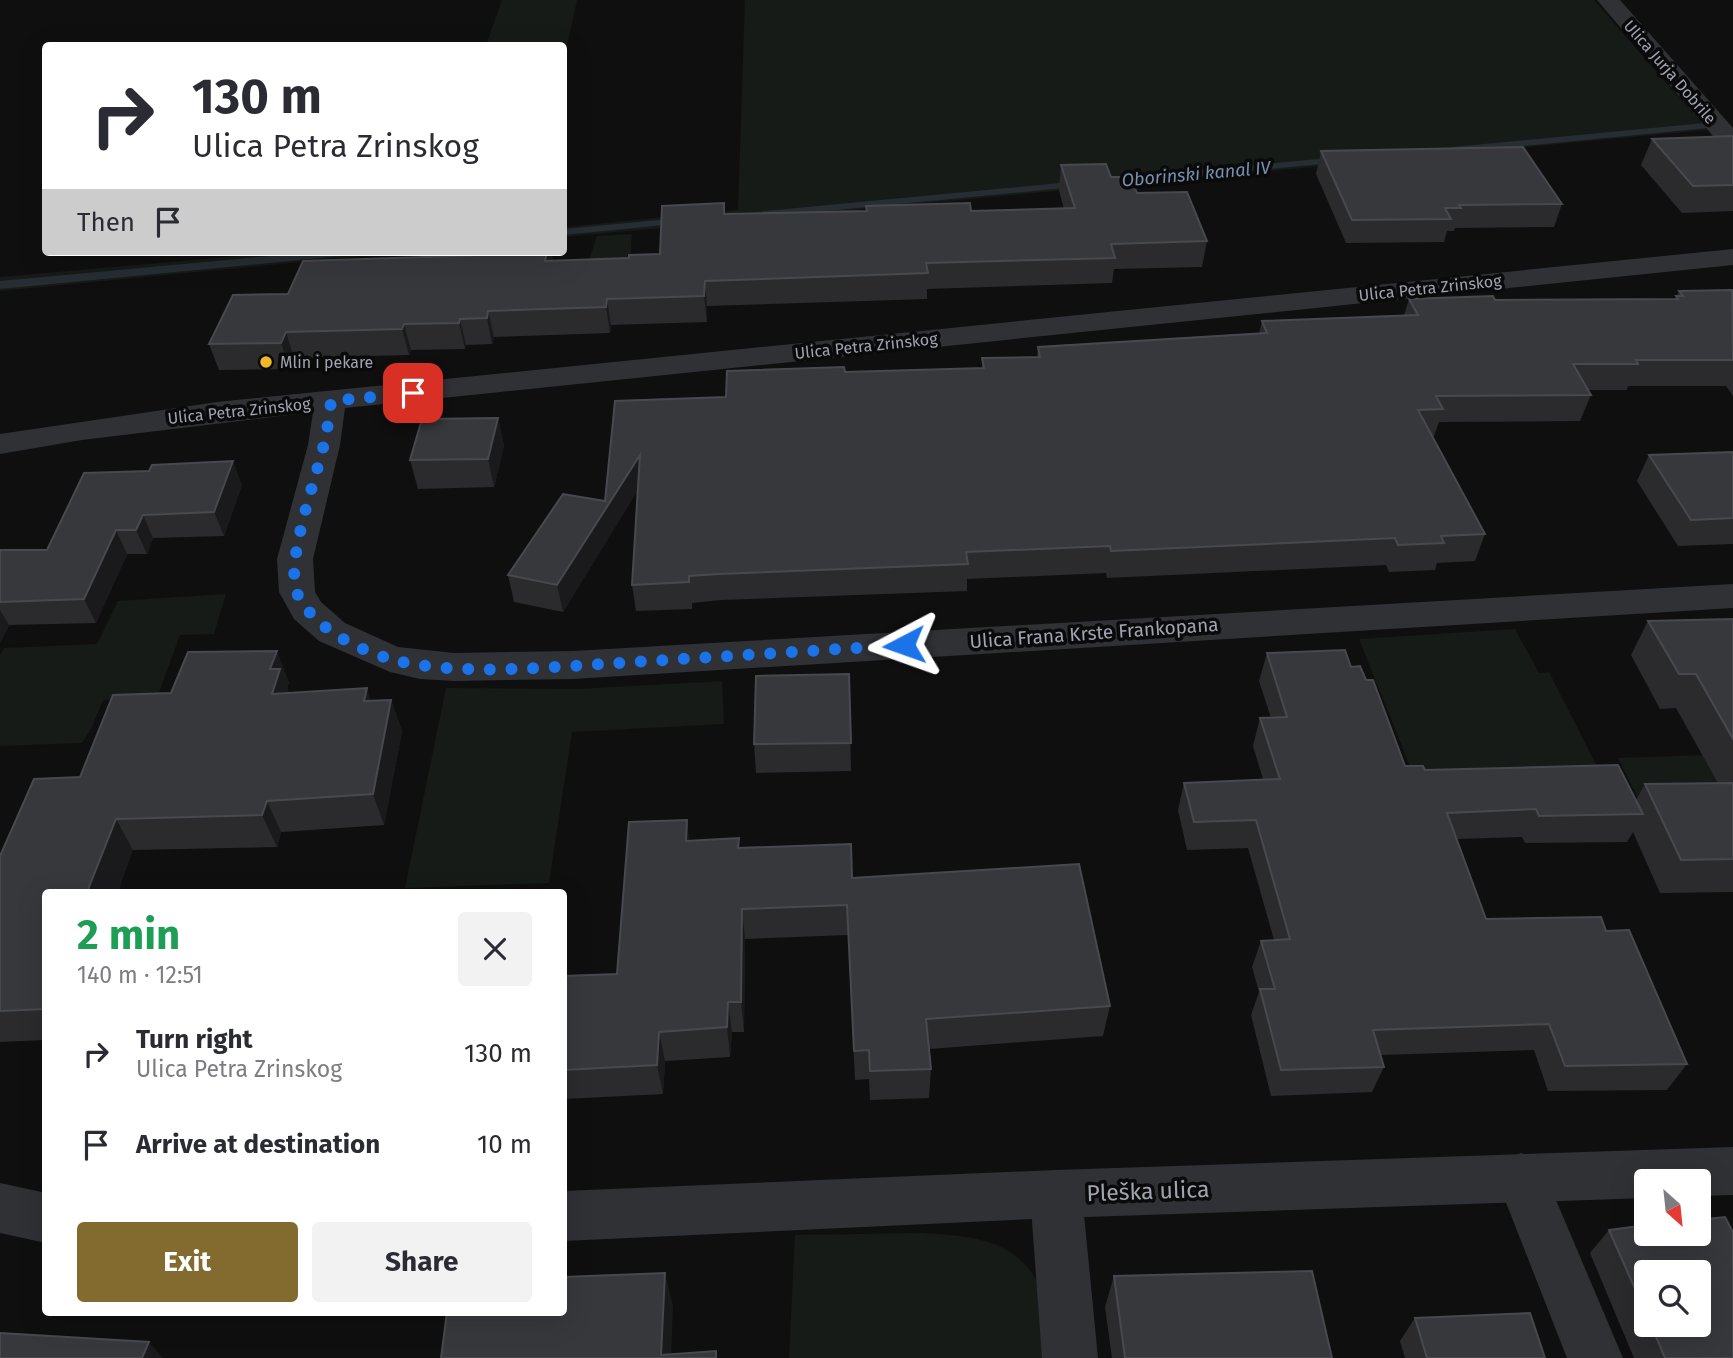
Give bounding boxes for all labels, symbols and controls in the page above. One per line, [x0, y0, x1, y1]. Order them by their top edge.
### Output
street label: Ulica Jurja Dobrile [1620, 16, 1720, 128]
text: 130 m [192, 67, 322, 126]
icon: right [77, 70, 168, 161]
text: Ulica Petra Zrinskog [192, 127, 479, 165]
water label: Oborinski kanal IV [1121, 156, 1272, 191]
icon: arrive [149, 203, 187, 241]
text: Then [77, 207, 135, 238]
street label: Ulica Petra Zrinskog [1358, 271, 1503, 305]
street label: Ulica Petra Zrinskog [794, 329, 939, 363]
place label: Mlin i pekare [280, 353, 373, 372]
marker: Mlin i pekare [258, 354, 274, 370]
pin [383, 363, 443, 423]
icon: arrive [394, 374, 432, 412]
street label: Ulica Petra Zrinskog [167, 394, 312, 428]
position arrow [867, 608, 941, 682]
street label: Ulica Frana Krste Frankopana [969, 613, 1219, 653]
text: 2 min [77, 910, 180, 960]
button: close [458, 912, 532, 986]
text: 140 m · 12:51 [77, 961, 203, 989]
text: Turn right [136, 1024, 253, 1055]
icon: right [77, 1035, 115, 1073]
text: 130 m [464, 1038, 532, 1069]
text: Ulica Petra Zrinskog [136, 1055, 342, 1083]
icon: arrive [77, 1126, 115, 1164]
text: Arrive at destination [136, 1129, 380, 1160]
text: 10 m [477, 1129, 532, 1160]
north arrow [1634, 1169, 1712, 1246]
map controls [1634, 1169, 1711, 1337]
street label: Pleška ulica [1086, 1175, 1210, 1207]
button: Exit [77, 1222, 298, 1302]
button: Share [312, 1222, 532, 1302]
button: search [1634, 1260, 1711, 1337]

